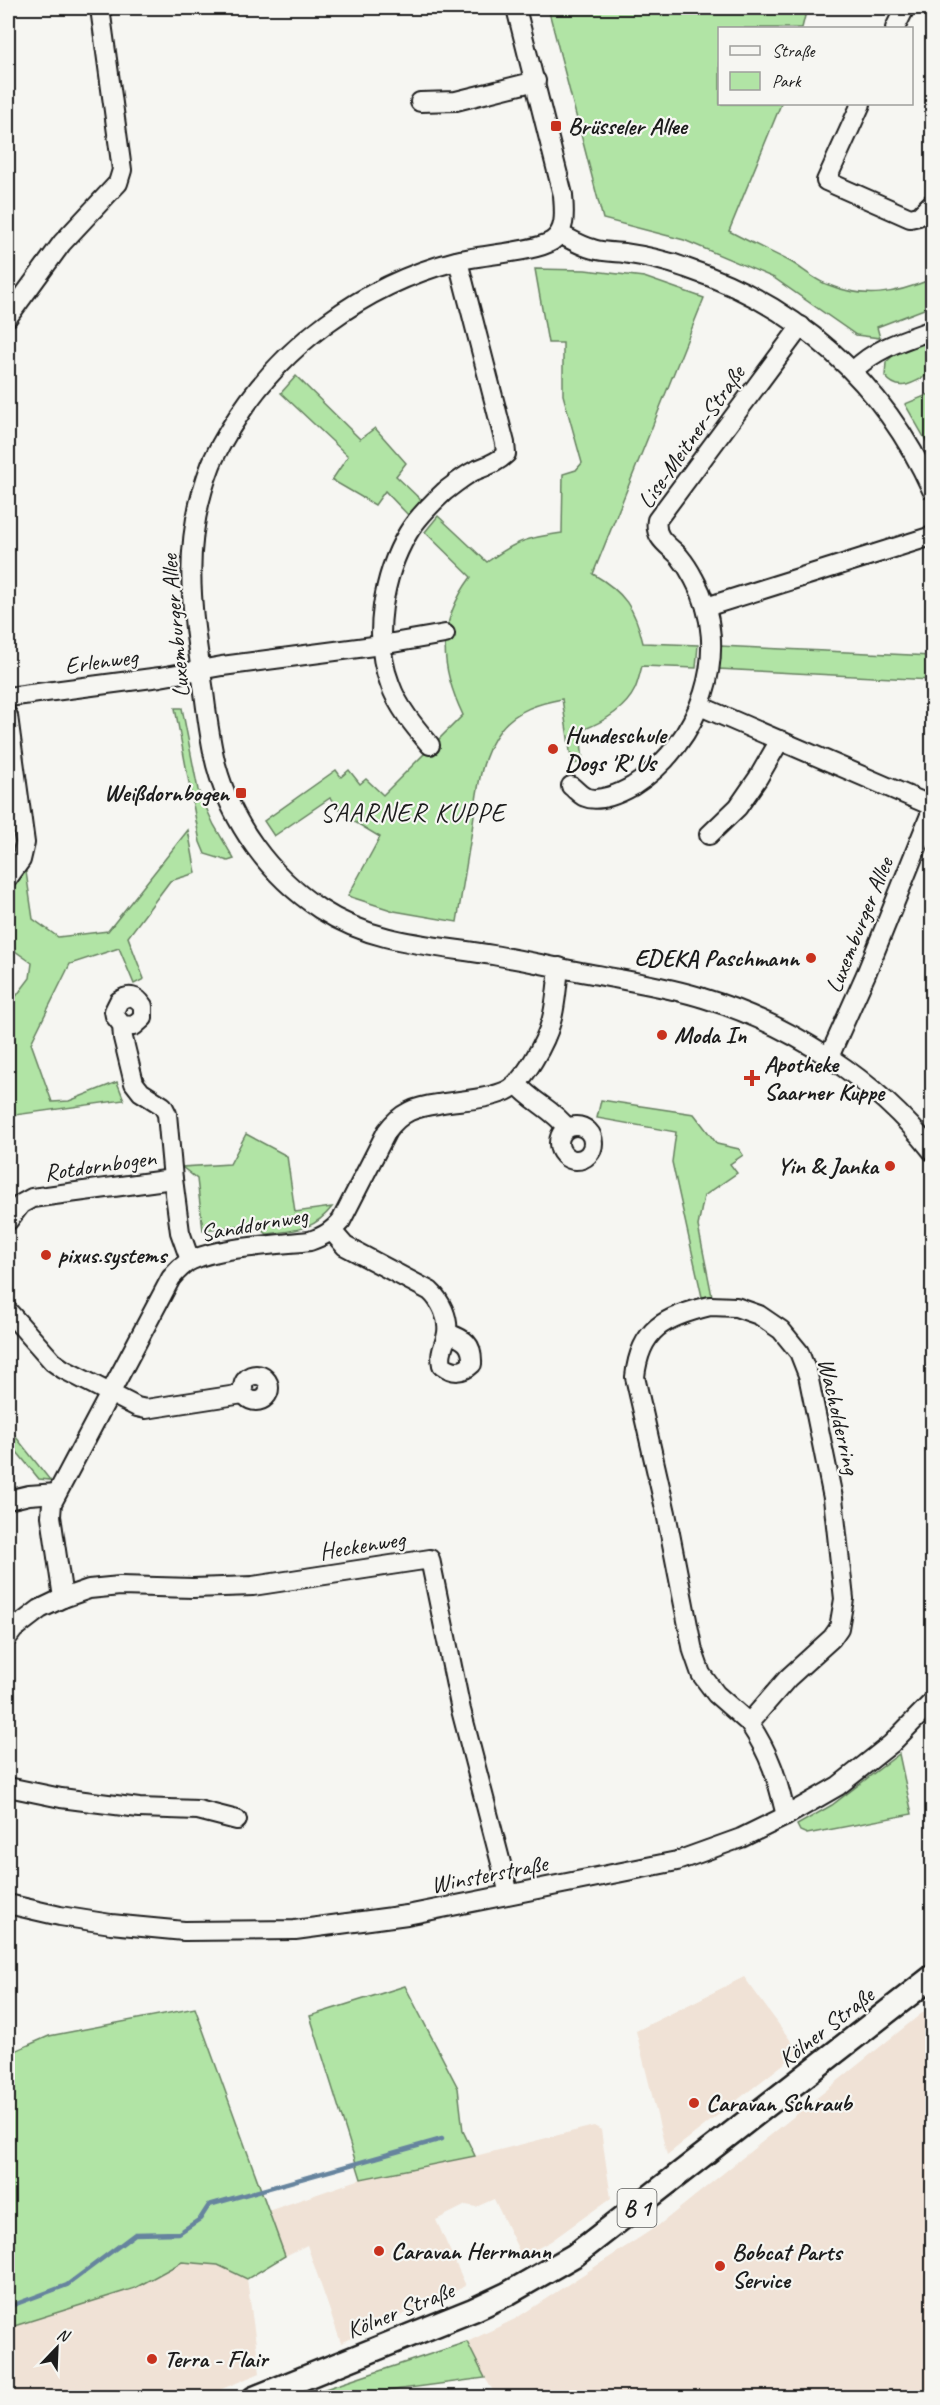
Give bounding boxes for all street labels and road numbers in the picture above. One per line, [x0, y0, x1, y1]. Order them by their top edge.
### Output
street label: Lise-Meitner-Straße [631, 358, 753, 514]
street label: Luxemburger Allee [154, 551, 196, 699]
street label: Erlenweg [63, 641, 142, 681]
street label: Luxemburger Allee [818, 851, 901, 997]
street label: Rotdornbogen [42, 1142, 159, 1188]
street label: Sanddornweg [198, 1200, 311, 1248]
street label: Wacholderring [811, 1355, 867, 1479]
street label: Heckenweg [317, 1523, 409, 1567]
street label: Winsterstraße [428, 1848, 552, 1900]
street label: Kölner Straße [772, 1979, 882, 2074]
road number: B 1 [618, 2189, 656, 2227]
street label: Kölner Straße [342, 2274, 460, 2345]

